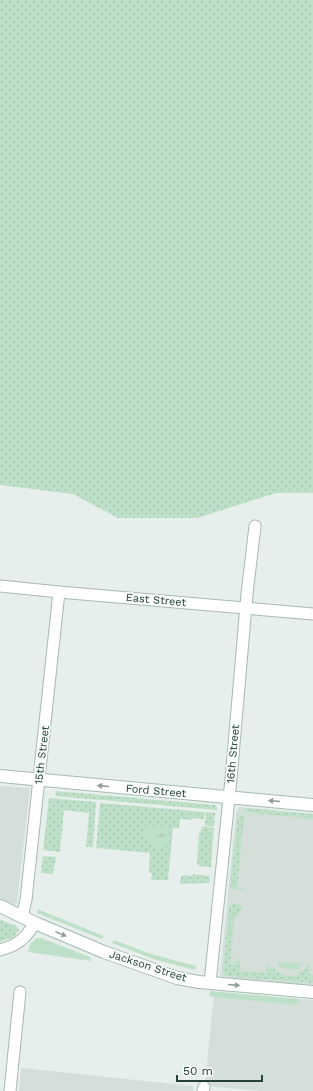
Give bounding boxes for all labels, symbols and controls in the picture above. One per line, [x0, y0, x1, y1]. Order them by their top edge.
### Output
street label: East Street [125, 591, 187, 609]
street label: 16th Street [224, 724, 242, 784]
street label: 15th Street [32, 725, 52, 785]
street label: Ford Street [125, 782, 187, 800]
one-way arrow [97, 783, 109, 789]
one-way arrow [268, 798, 280, 805]
one-way arrow [55, 931, 67, 937]
street label: Jackson Street [108, 947, 189, 985]
one-way arrow [228, 982, 240, 988]
scale bar [177, 1057, 262, 1083]
text: 50 m [183, 1064, 213, 1078]

